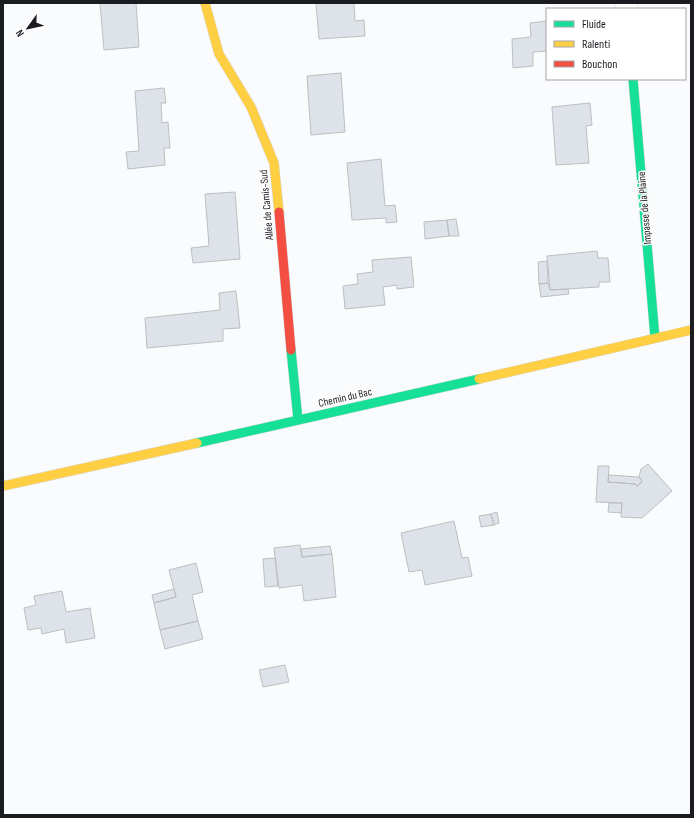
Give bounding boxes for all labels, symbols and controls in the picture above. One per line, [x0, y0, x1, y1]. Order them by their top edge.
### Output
north arrow [8, 8, 48, 48]
legend [546, 8, 686, 80]
text: Fluide [582, 17, 606, 32]
text: N [13, 27, 27, 39]
text: Ralenti [582, 37, 610, 52]
text: Bouchon [582, 57, 617, 72]
street label: Allée de Camis-Sud [257, 169, 276, 242]
street label: Impasse de la Plaine [635, 171, 654, 245]
street label: Chemin du Bac [317, 385, 373, 410]

